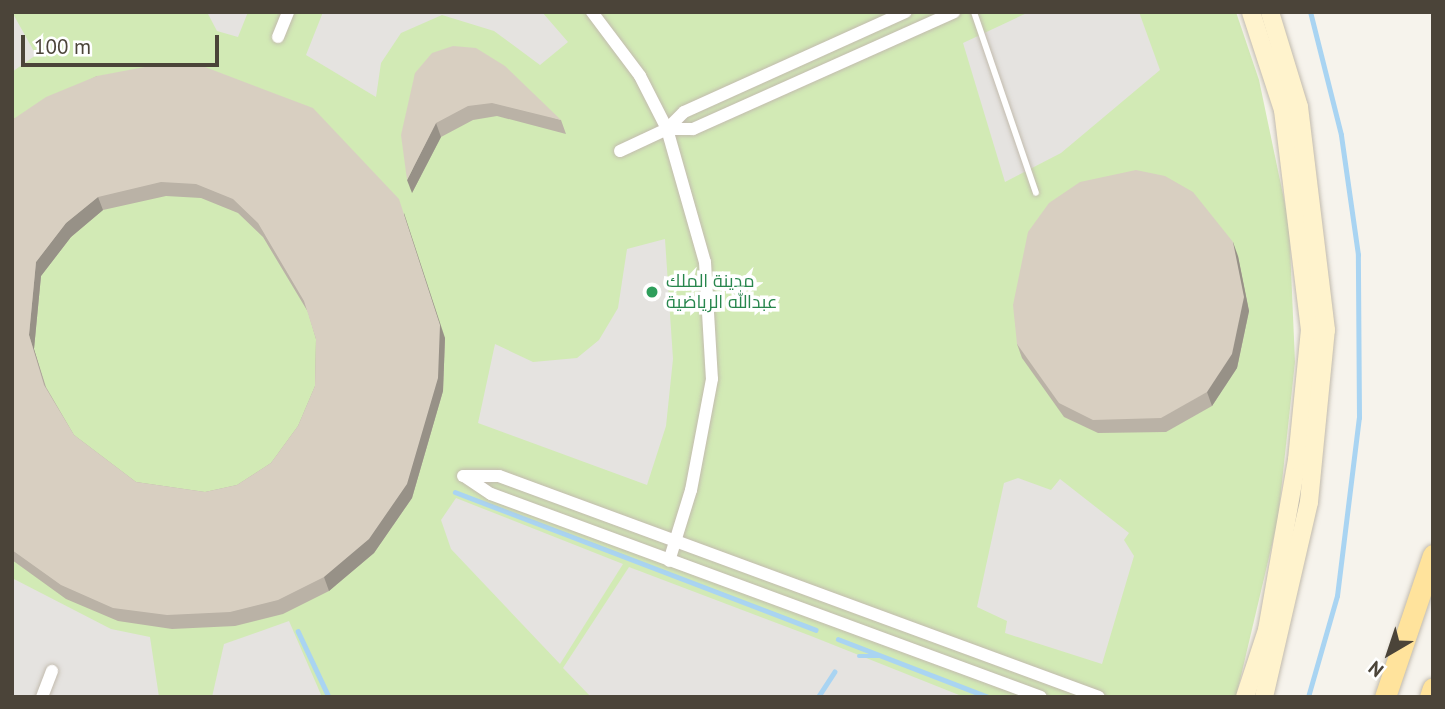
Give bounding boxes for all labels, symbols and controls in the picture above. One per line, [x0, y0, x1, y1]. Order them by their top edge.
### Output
scale bar [24, 21, 222, 65]
text: 100 m [34, 33, 91, 60]
place label: مدينة الملك عبدالله الرياضية [666, 271, 777, 314]
marker: مدينة الملك عبدالله الرياضية [644, 284, 660, 300]
north arrow [1354, 618, 1424, 688]
text: N [1363, 656, 1388, 683]

